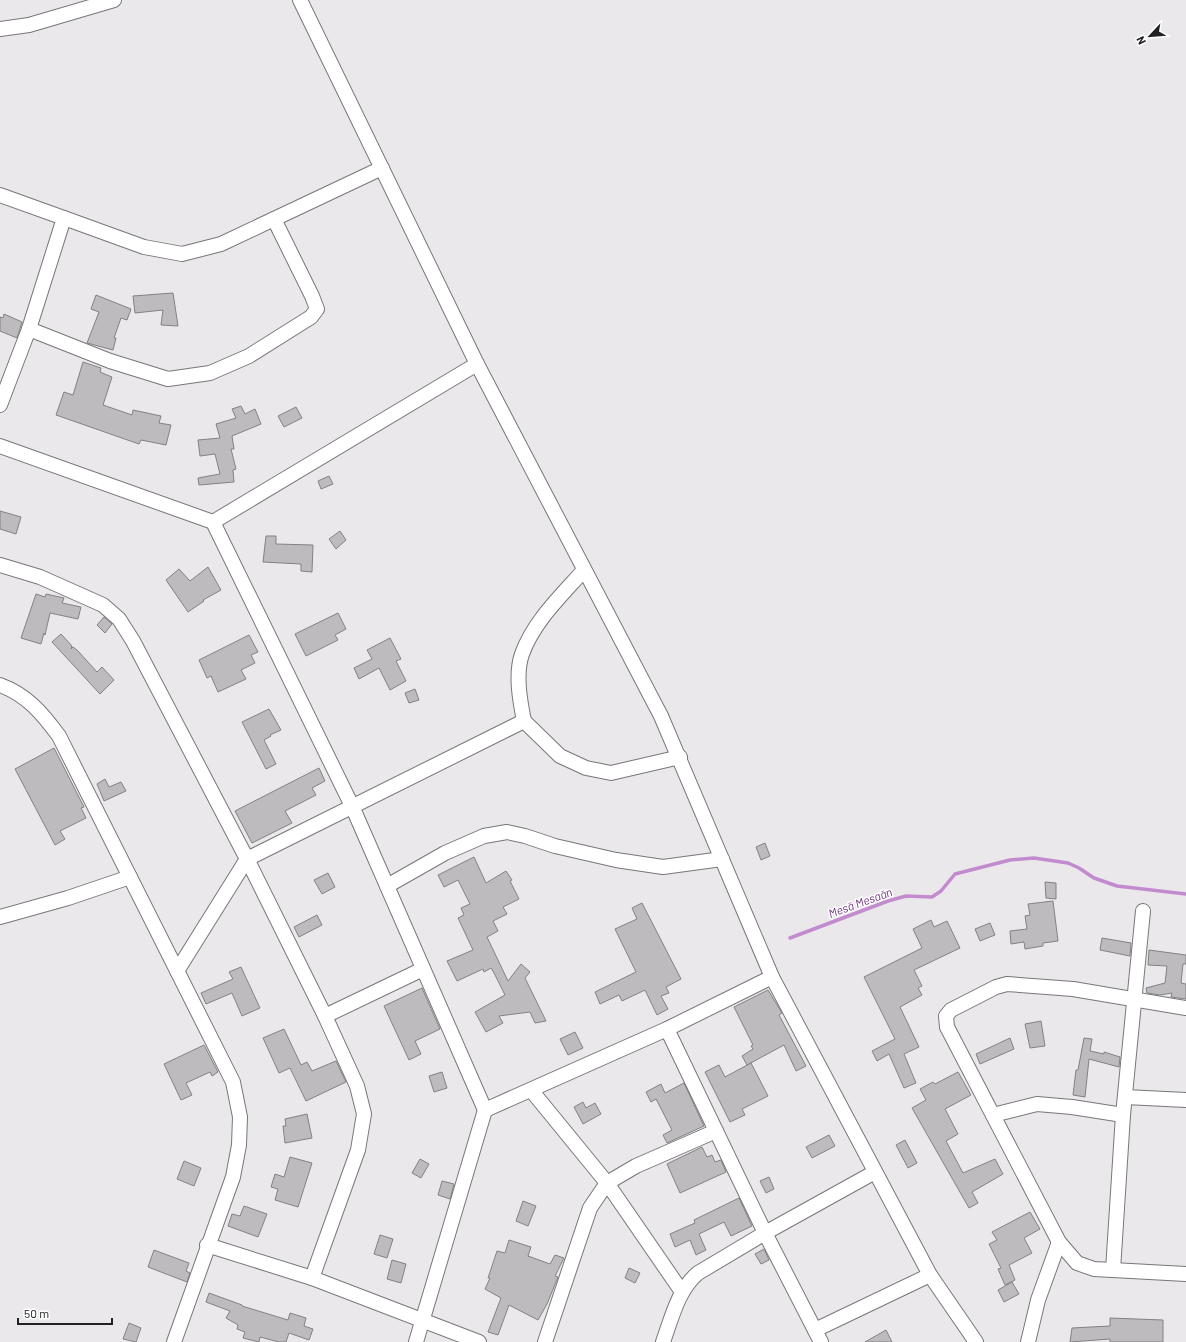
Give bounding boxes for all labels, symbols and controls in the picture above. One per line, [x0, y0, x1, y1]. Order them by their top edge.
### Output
north arrow [1130, 16, 1170, 56]
text: N [1133, 34, 1148, 47]
water label: Mesā Mesaān [826, 884, 894, 920]
scale bar [18, 1300, 112, 1326]
text: 50 m [24, 1306, 49, 1320]

